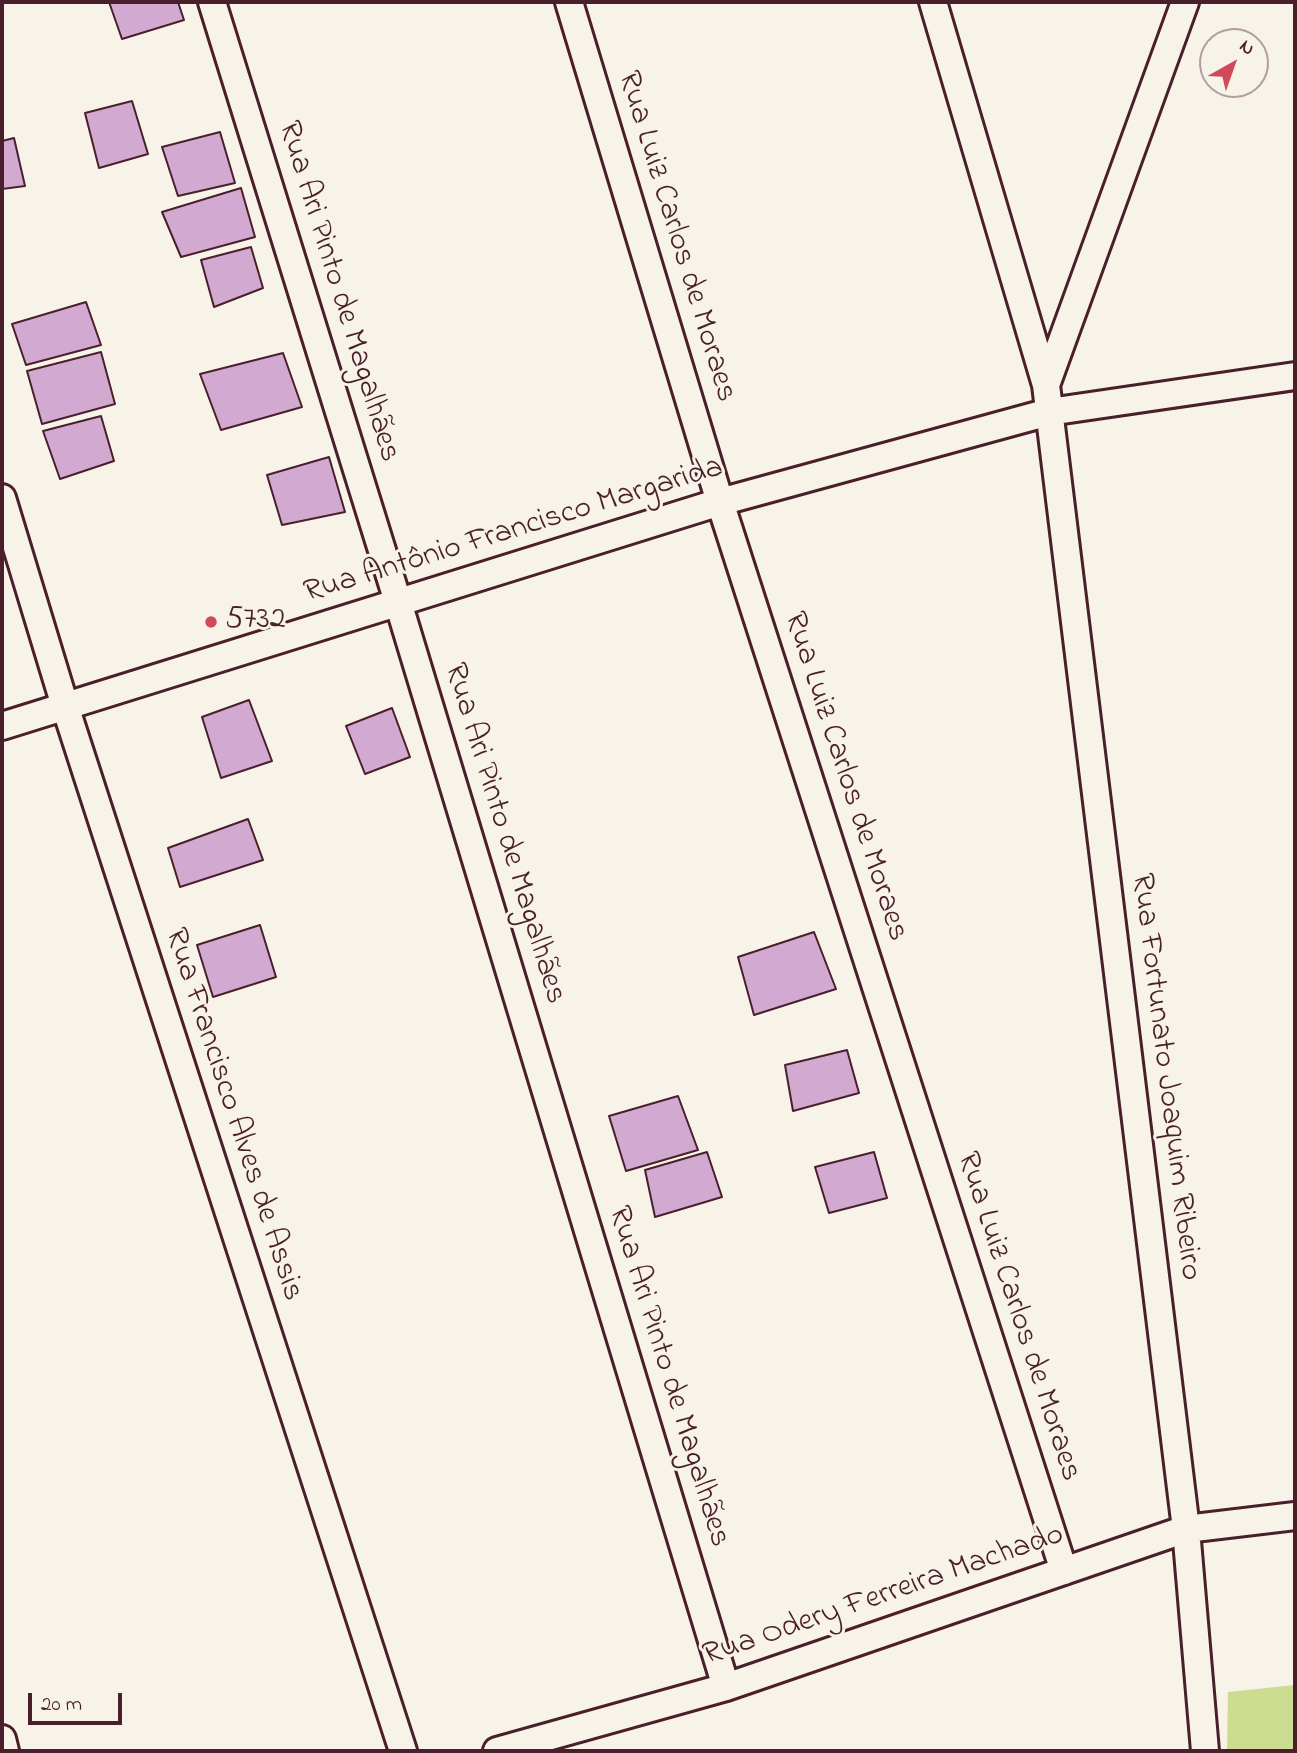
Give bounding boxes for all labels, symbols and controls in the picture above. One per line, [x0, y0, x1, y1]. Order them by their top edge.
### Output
north arrow [1199, 28, 1269, 98]
text: N [1233, 34, 1260, 63]
street label: Rua Luiz Carlos de Moraes [606, 67, 744, 407]
street label: Rua Ari Pinto de Magalhães [267, 117, 407, 467]
street label: Rua Antônio Francisco Margarida [300, 450, 728, 614]
place label: 5732 [225, 603, 286, 641]
street label: Rua Luiz Carlos de Moraes [773, 608, 915, 946]
marker: 5732 [203, 614, 219, 630]
street label: Rua Ari Pinto de Magalhães [433, 659, 573, 1009]
street label: Rua Fortunato Joaquim Ribeiro [1120, 871, 1208, 1283]
street label: Rua Francisco Alves de Assis [154, 924, 310, 1306]
street label: Rua Luiz Carlos de Moraes [946, 1148, 1088, 1486]
street label: Rua Ari Pinto de Magalhães [597, 1202, 737, 1552]
street label: Rua Odery Ferreira Machado [699, 1517, 1069, 1677]
scale bar [32, 1680, 126, 1724]
text: 20 m [41, 1690, 82, 1720]

